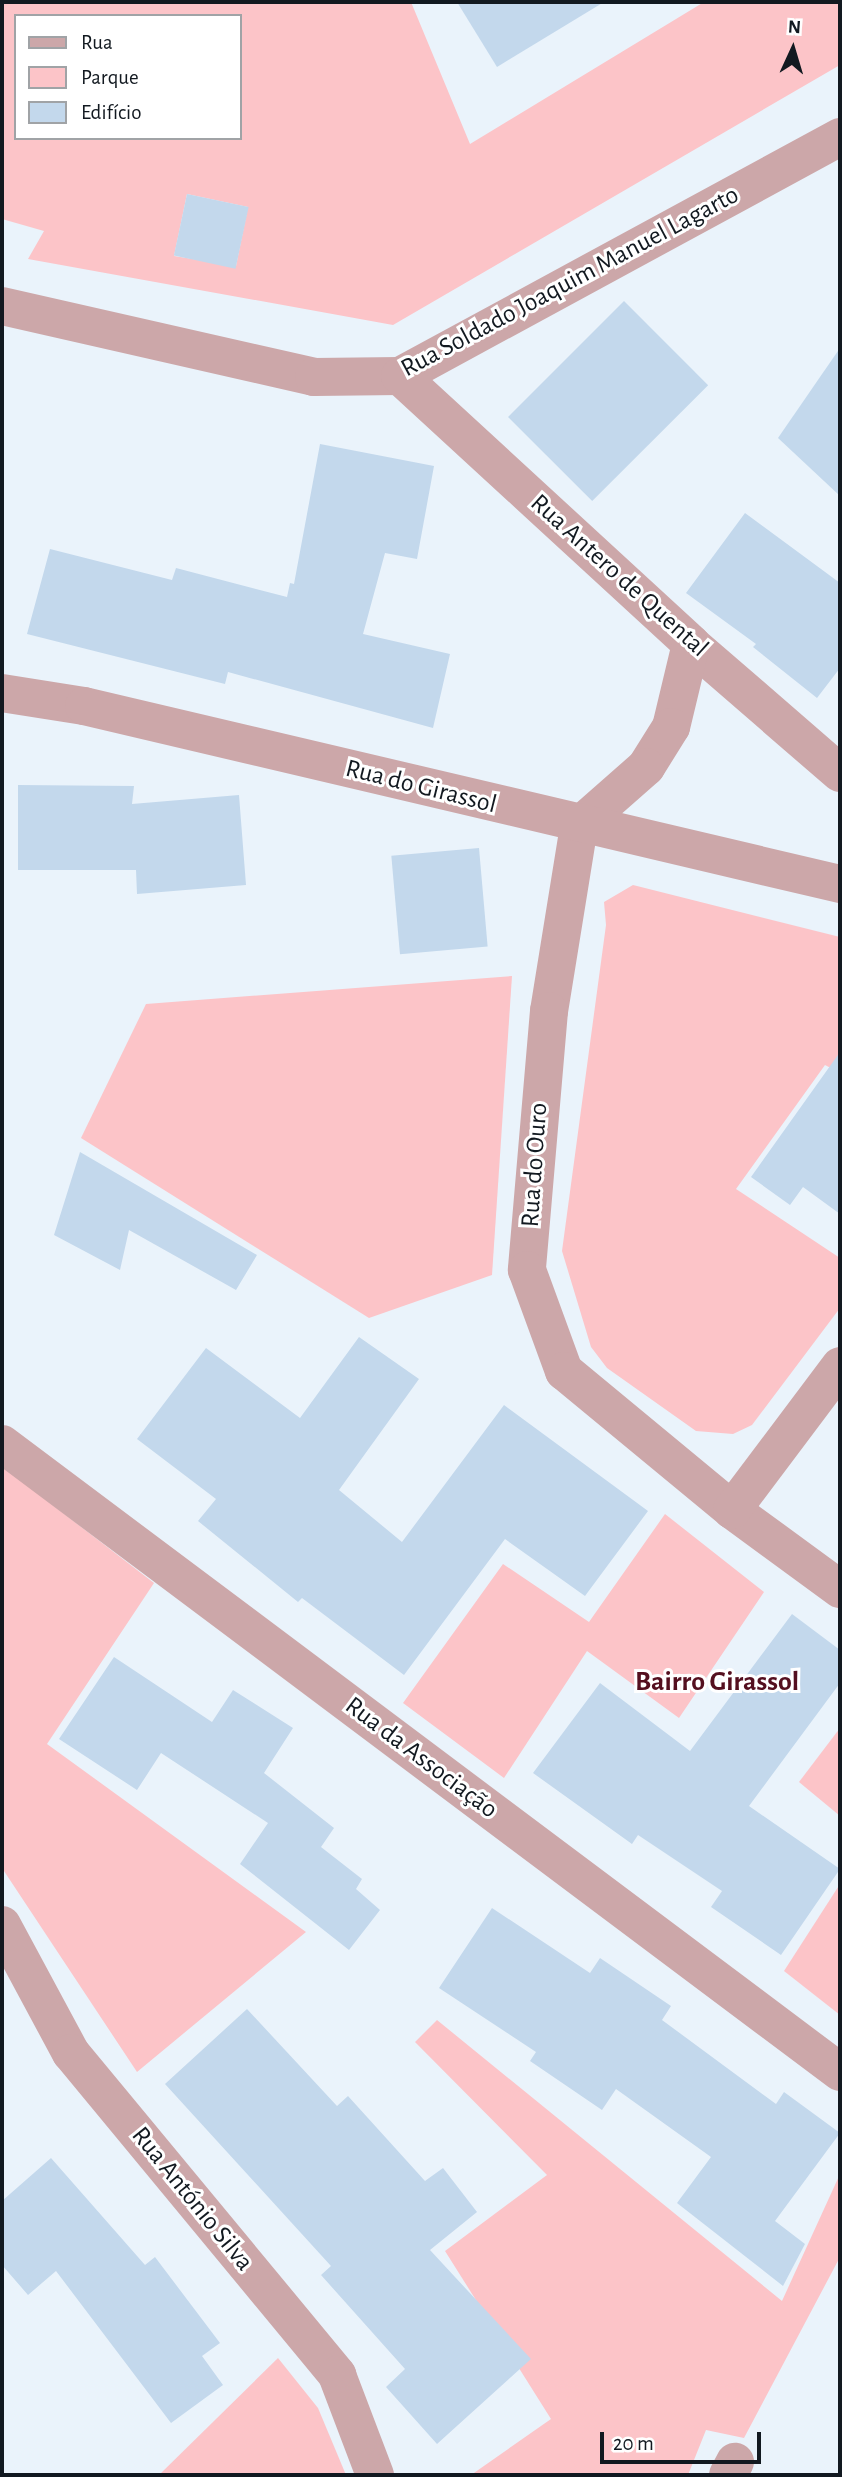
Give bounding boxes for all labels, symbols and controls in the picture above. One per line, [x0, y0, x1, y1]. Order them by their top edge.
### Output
legend [14, 14, 242, 140]
north arrow [758, 14, 828, 84]
text: N [787, 18, 802, 37]
text: Rua [81, 32, 113, 53]
text: Parque [81, 67, 139, 88]
text: Edifício [81, 102, 141, 123]
street label: Rua Soldado Joaquim Manuel Lagarto [396, 180, 744, 384]
street label: Rua Antero de Quental [524, 488, 714, 664]
street label: Rua do Girassol [342, 753, 500, 821]
street label: Rua do Ouro [515, 1102, 555, 1228]
district label: Bairro Girassol [635, 1665, 799, 1699]
street label: Rua da Associação [339, 1690, 503, 1826]
street label: Rua António Silva [124, 2121, 260, 2277]
scale bar [604, 2418, 765, 2462]
text: 20 m [613, 2433, 654, 2454]

